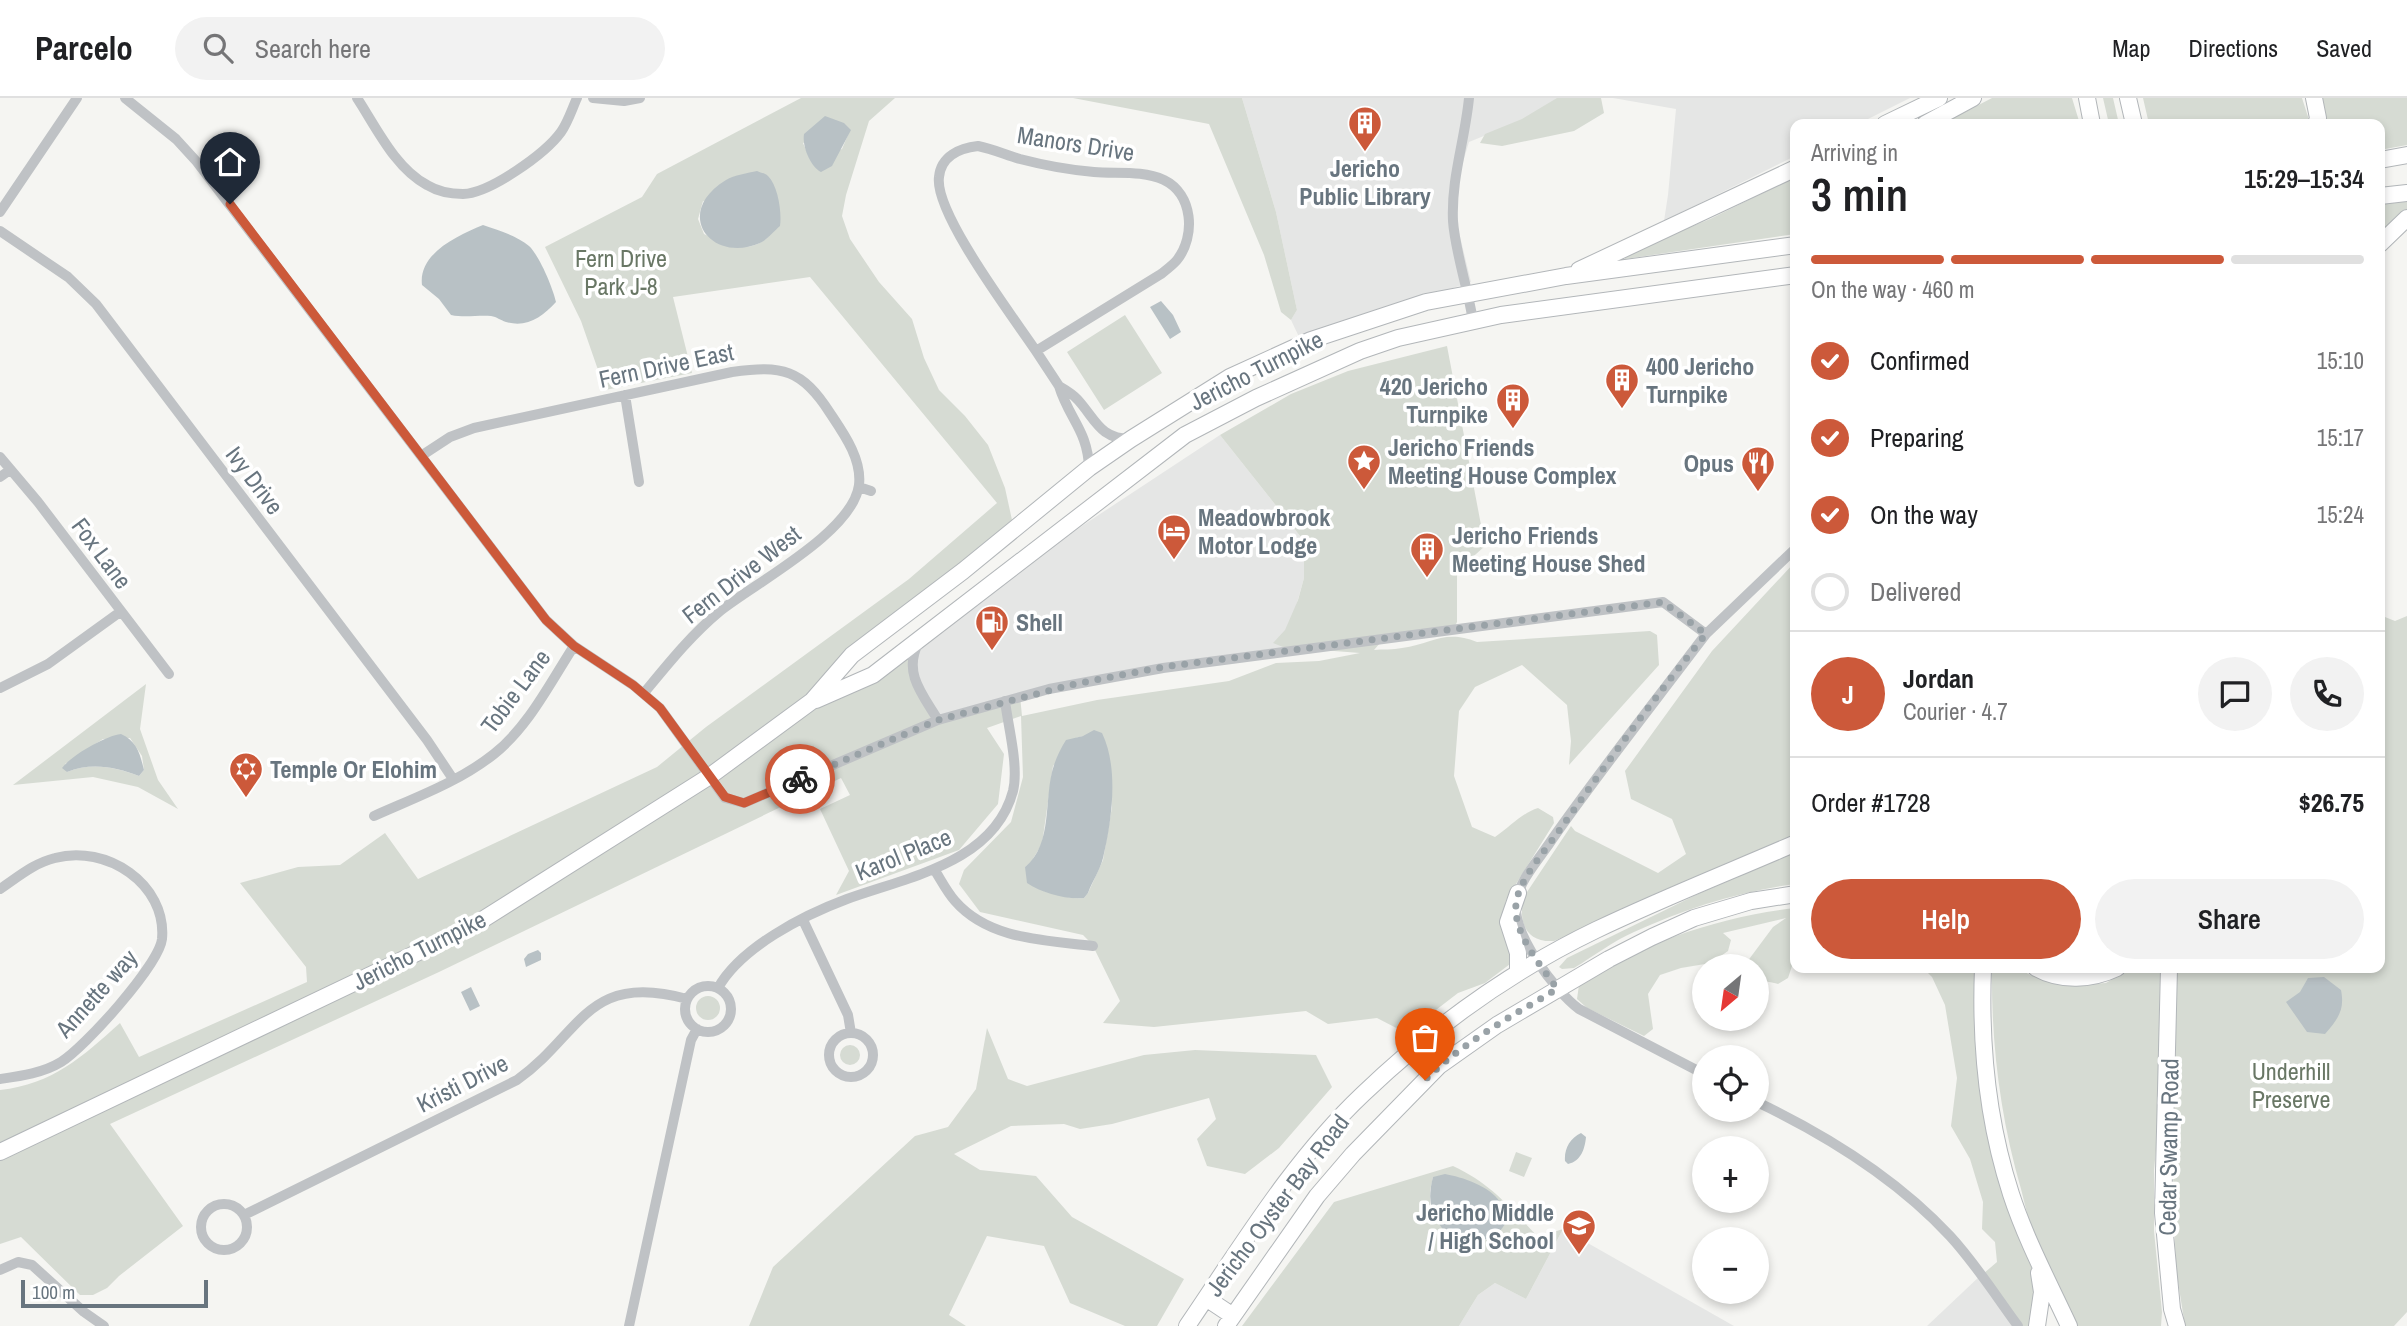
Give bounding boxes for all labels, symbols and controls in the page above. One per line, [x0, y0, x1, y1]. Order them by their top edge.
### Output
search box [175, 17, 665, 80]
text: Parcelo [35, 26, 133, 70]
icon: search [199, 29, 237, 67]
text: Search here [255, 31, 371, 66]
text: Map [2112, 32, 2150, 64]
text: Directions [2188, 32, 2278, 64]
text: Saved [2316, 32, 2372, 64]
building icon: Jericho Public Library [1346, 104, 1384, 153]
street label: Manors Drive [1015, 118, 1137, 168]
pin [200, 132, 260, 204]
text: Arriving in [1811, 137, 1898, 168]
icon: home [211, 143, 249, 181]
place label: Jericho Public Library [1299, 152, 1431, 212]
text: 15:29–15:34 [2244, 161, 2364, 196]
text: 3 min [1811, 163, 1908, 225]
park label: Fern Drive Park J-8 [575, 242, 667, 302]
text: On the way · 460 m [1811, 274, 1975, 305]
street label: Jericho Turnpike [1184, 323, 1328, 417]
street label: Fern Drive East [596, 335, 737, 395]
icon: check [1811, 342, 1849, 380]
text: Confirmed [1870, 343, 1970, 378]
text: 15:10 [2317, 345, 2364, 376]
place label: 400 Jericho Turnpike [1646, 350, 1754, 410]
building icon: 400 Jericho Turnpike [1603, 361, 1641, 410]
place label: 420 Jericho Turnpike [1380, 370, 1488, 430]
building icon: 420 Jericho Turnpike [1494, 381, 1532, 430]
icon: check [1811, 419, 1849, 457]
text: Preparing [1870, 420, 1964, 455]
text: 15:17 [2317, 422, 2364, 453]
place label: Jericho Friends Meeting House Complex [1388, 431, 1617, 491]
street label: Ivy Drive [219, 439, 291, 521]
place icon: Jericho Friends Meeting House Complex [1345, 442, 1383, 491]
restaurant icon: Opus [1739, 444, 1777, 493]
place label: Opus [1684, 447, 1734, 479]
icon: check [1811, 496, 1849, 534]
text: On the way [1870, 497, 1978, 532]
text: 15:24 [2317, 499, 2364, 530]
place label: Meadowbrook Motor Lodge [1198, 501, 1330, 561]
street label: Fox Lane [65, 511, 139, 595]
hotel icon: Meadowbrook Motor Lodge [1155, 512, 1193, 561]
street label: Fern Drive West [675, 517, 807, 630]
place label: Jericho Friends Meeting House Shed [1452, 519, 1646, 579]
building icon: Jericho Friends Meeting House Shed [1408, 530, 1446, 579]
text: Delivered [1870, 574, 1961, 609]
fuel station icon: Shell [973, 603, 1011, 652]
place label: Shell [1016, 606, 1063, 638]
street label: Tobie Lane [473, 642, 557, 740]
button: chat [2198, 657, 2272, 731]
button: phone [2290, 657, 2364, 731]
text: Jordan [1903, 661, 1974, 696]
text: J [1842, 677, 1854, 712]
text: Courier · 4.7 [1903, 696, 2008, 727]
courier [765, 744, 835, 814]
synagogue icon: Temple Or Elohim [227, 750, 265, 799]
place label: Temple Or Elohim [270, 753, 437, 785]
icon: bike [781, 760, 819, 798]
text: Order #1728 [1811, 785, 1931, 820]
text: $26.75 [2299, 785, 2364, 820]
street label: Karol Place [850, 820, 956, 888]
button: Help [1811, 879, 2081, 959]
button: Share [2095, 879, 2364, 959]
street label: Jericho Turnpike [347, 903, 491, 997]
street label: Annette way [47, 942, 144, 1045]
north arrow [1692, 954, 1769, 1031]
map controls [1692, 954, 1769, 1304]
pin [1395, 1008, 1455, 1080]
icon: bag [1406, 1019, 1444, 1057]
button: locate [1692, 1045, 1769, 1122]
street label: Kristi Drive [411, 1046, 513, 1120]
park label: Underhill Preserve [2252, 1055, 2330, 1115]
street label: Cedar Swamp Road [2150, 1058, 2186, 1236]
street label: Jericho Oyster Bay Road [1198, 1108, 1356, 1302]
button: + [1692, 1136, 1769, 1213]
place label: Jericho Middle / High School [1416, 1196, 1554, 1256]
school or university icon: Jericho Middle / High School [1560, 1207, 1598, 1256]
button: − [1692, 1227, 1769, 1304]
scale bar [21, 1277, 208, 1309]
text: 100 m [32, 1279, 75, 1305]

